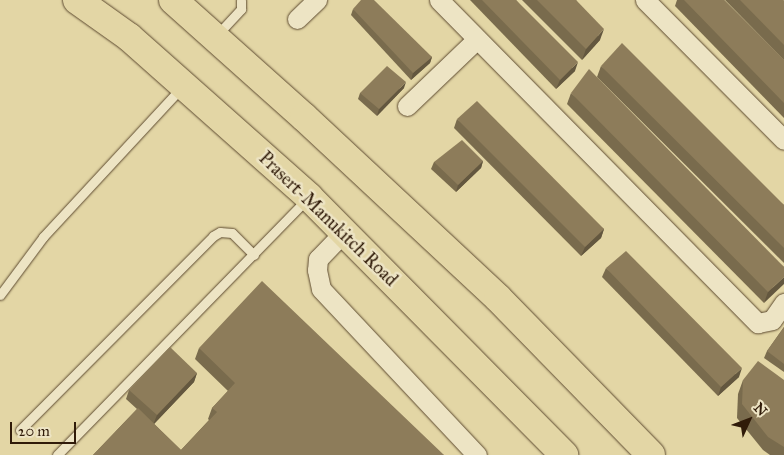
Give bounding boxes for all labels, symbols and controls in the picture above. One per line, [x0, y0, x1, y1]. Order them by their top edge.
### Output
street label: Prasert-Manukitch Road [254, 147, 402, 291]
north arrow [724, 395, 774, 445]
text: N [750, 399, 771, 420]
scale bar [12, 412, 79, 444]
text: 20 m [18, 422, 50, 440]

